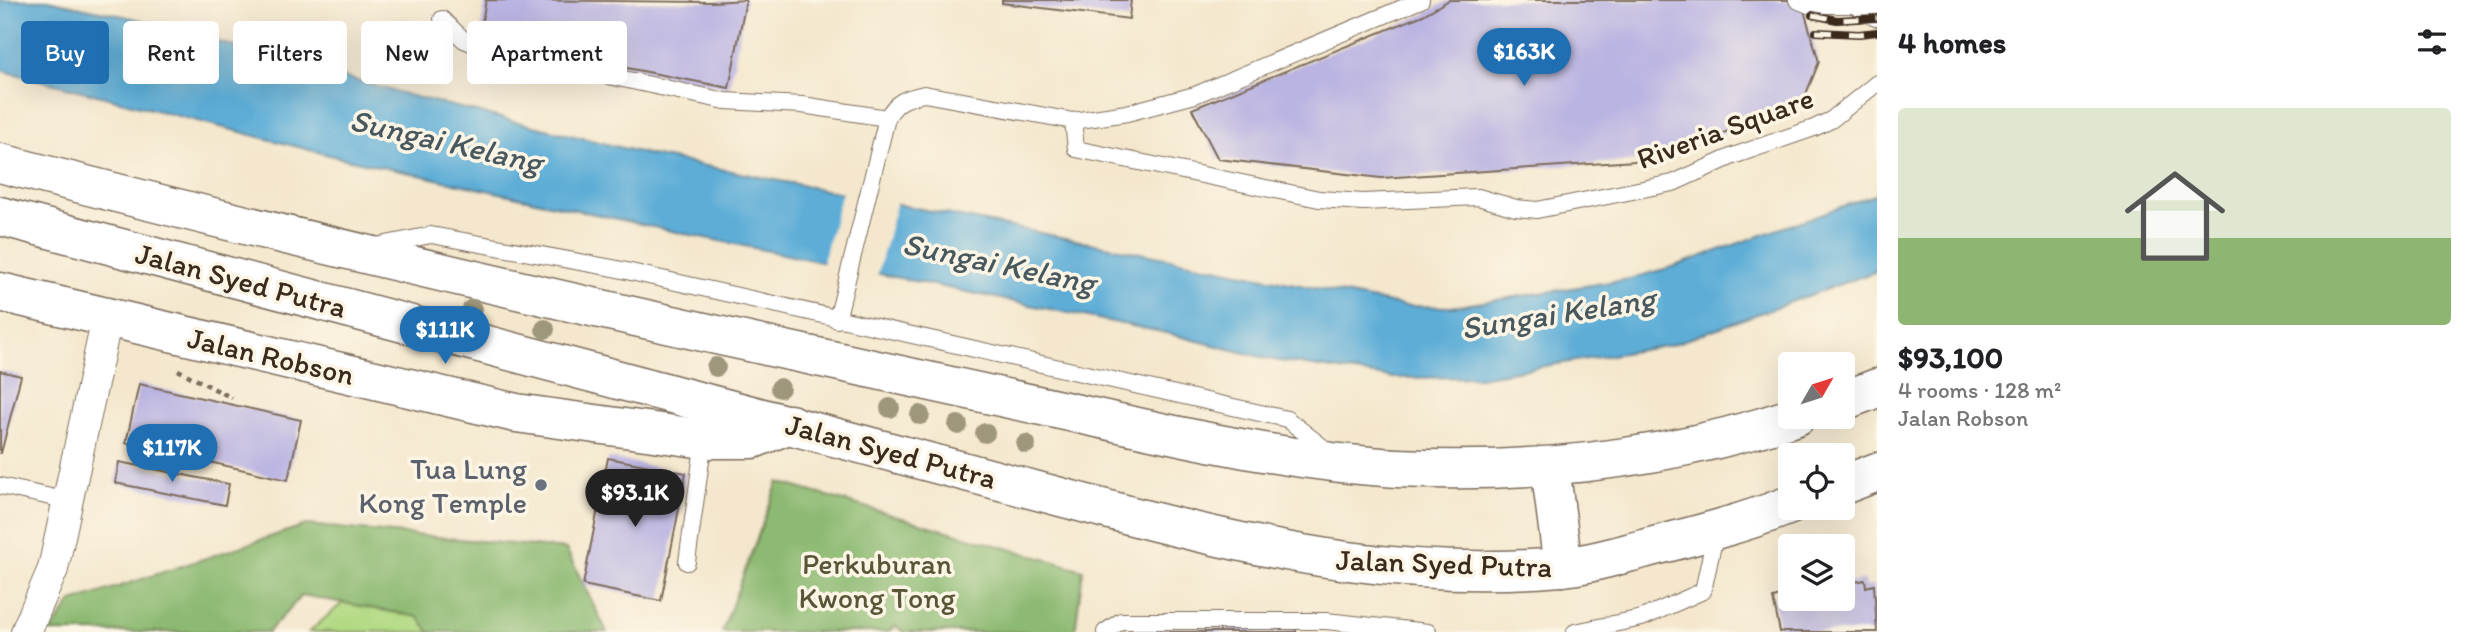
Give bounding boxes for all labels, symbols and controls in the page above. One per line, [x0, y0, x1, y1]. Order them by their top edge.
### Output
chip: Buy [21, 21, 109, 84]
chip: Rent [123, 21, 219, 84]
chip: Filters [233, 21, 347, 84]
chip: New [361, 21, 453, 84]
chip: Apartment [467, 21, 627, 84]
icon: filters [2413, 23, 2451, 61]
text: 4 homes [1898, 24, 2006, 61]
pin: $163K [1475, 28, 1573, 88]
text: $163K [1493, 37, 1555, 65]
street label: Riveria Square [1631, 79, 1819, 177]
water label: Sungai Kelang [346, 100, 549, 182]
icon: home [2112, 153, 2238, 279]
water label: Sungai Kelang [899, 224, 1102, 303]
street label: Jalan Syed Putra [132, 234, 351, 326]
water label: Sungai Kelang [1458, 278, 1661, 347]
pin: $111K [396, 306, 494, 366]
text: $111K [416, 315, 474, 343]
street label: Jalan Robson [184, 319, 358, 393]
text: $93,100 [1898, 339, 2003, 376]
north arrow [1778, 352, 1855, 429]
map controls [1778, 352, 1855, 611]
text: 4 rooms · 128 m² [1898, 376, 2061, 404]
text: Jalan Robson [1898, 404, 2028, 432]
street label: Jalan Syed Putra [782, 405, 1001, 497]
pin: $117K [123, 424, 221, 484]
text: $117K [142, 433, 202, 461]
button: locate [1778, 443, 1855, 520]
place label: Tua Lung Kong Temple [359, 450, 528, 521]
pin: $93.1K [578, 470, 692, 529]
marker: Tua Lung Kong Temple [533, 477, 549, 493]
text: $93.1K [601, 478, 669, 506]
button: layers [1778, 534, 1855, 611]
street label: Jalan Syed Putra [1335, 541, 1553, 585]
park label: Perkuburan Kwong Tong [799, 545, 956, 616]

